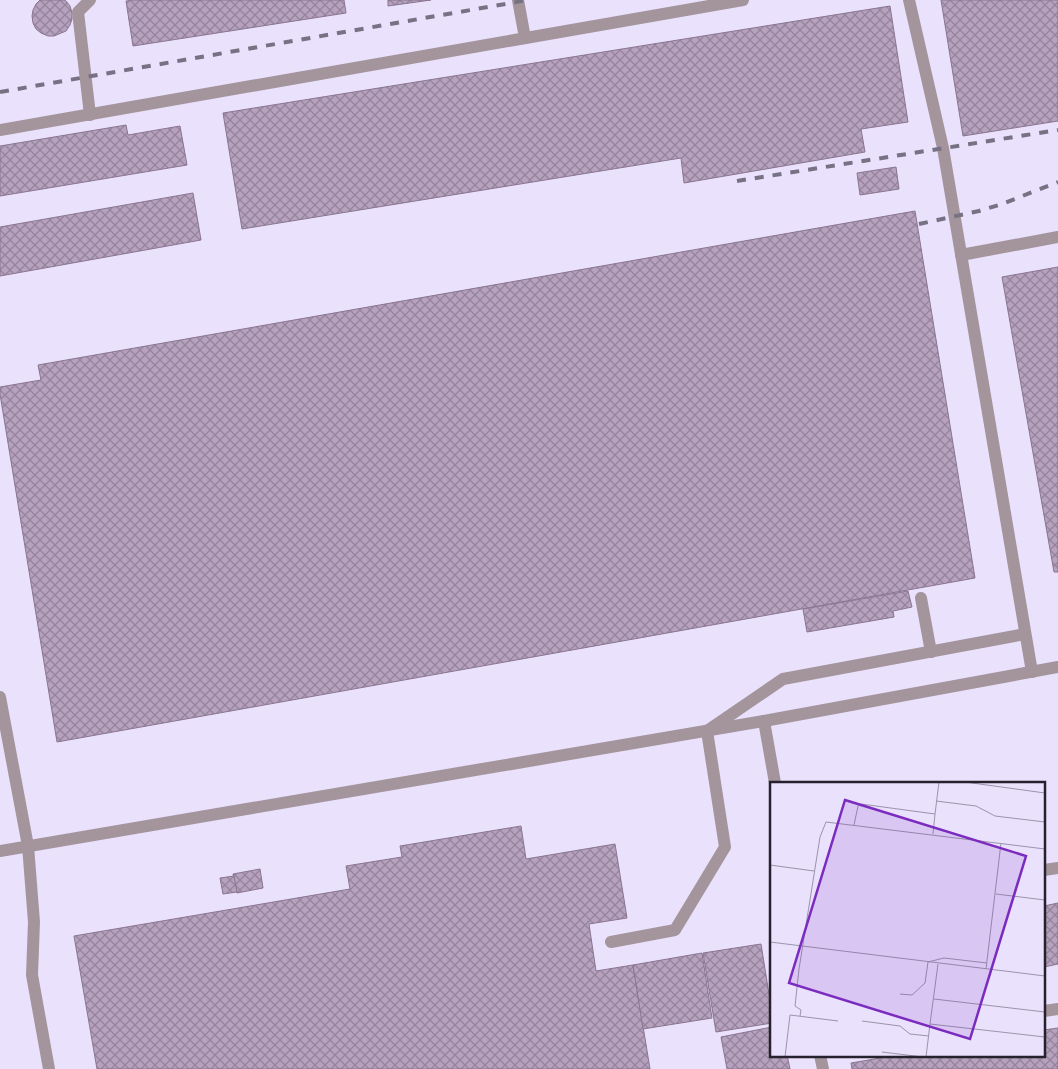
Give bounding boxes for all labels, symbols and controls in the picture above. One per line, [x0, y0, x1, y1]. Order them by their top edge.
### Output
inset map [770, 782, 1046, 1056]

